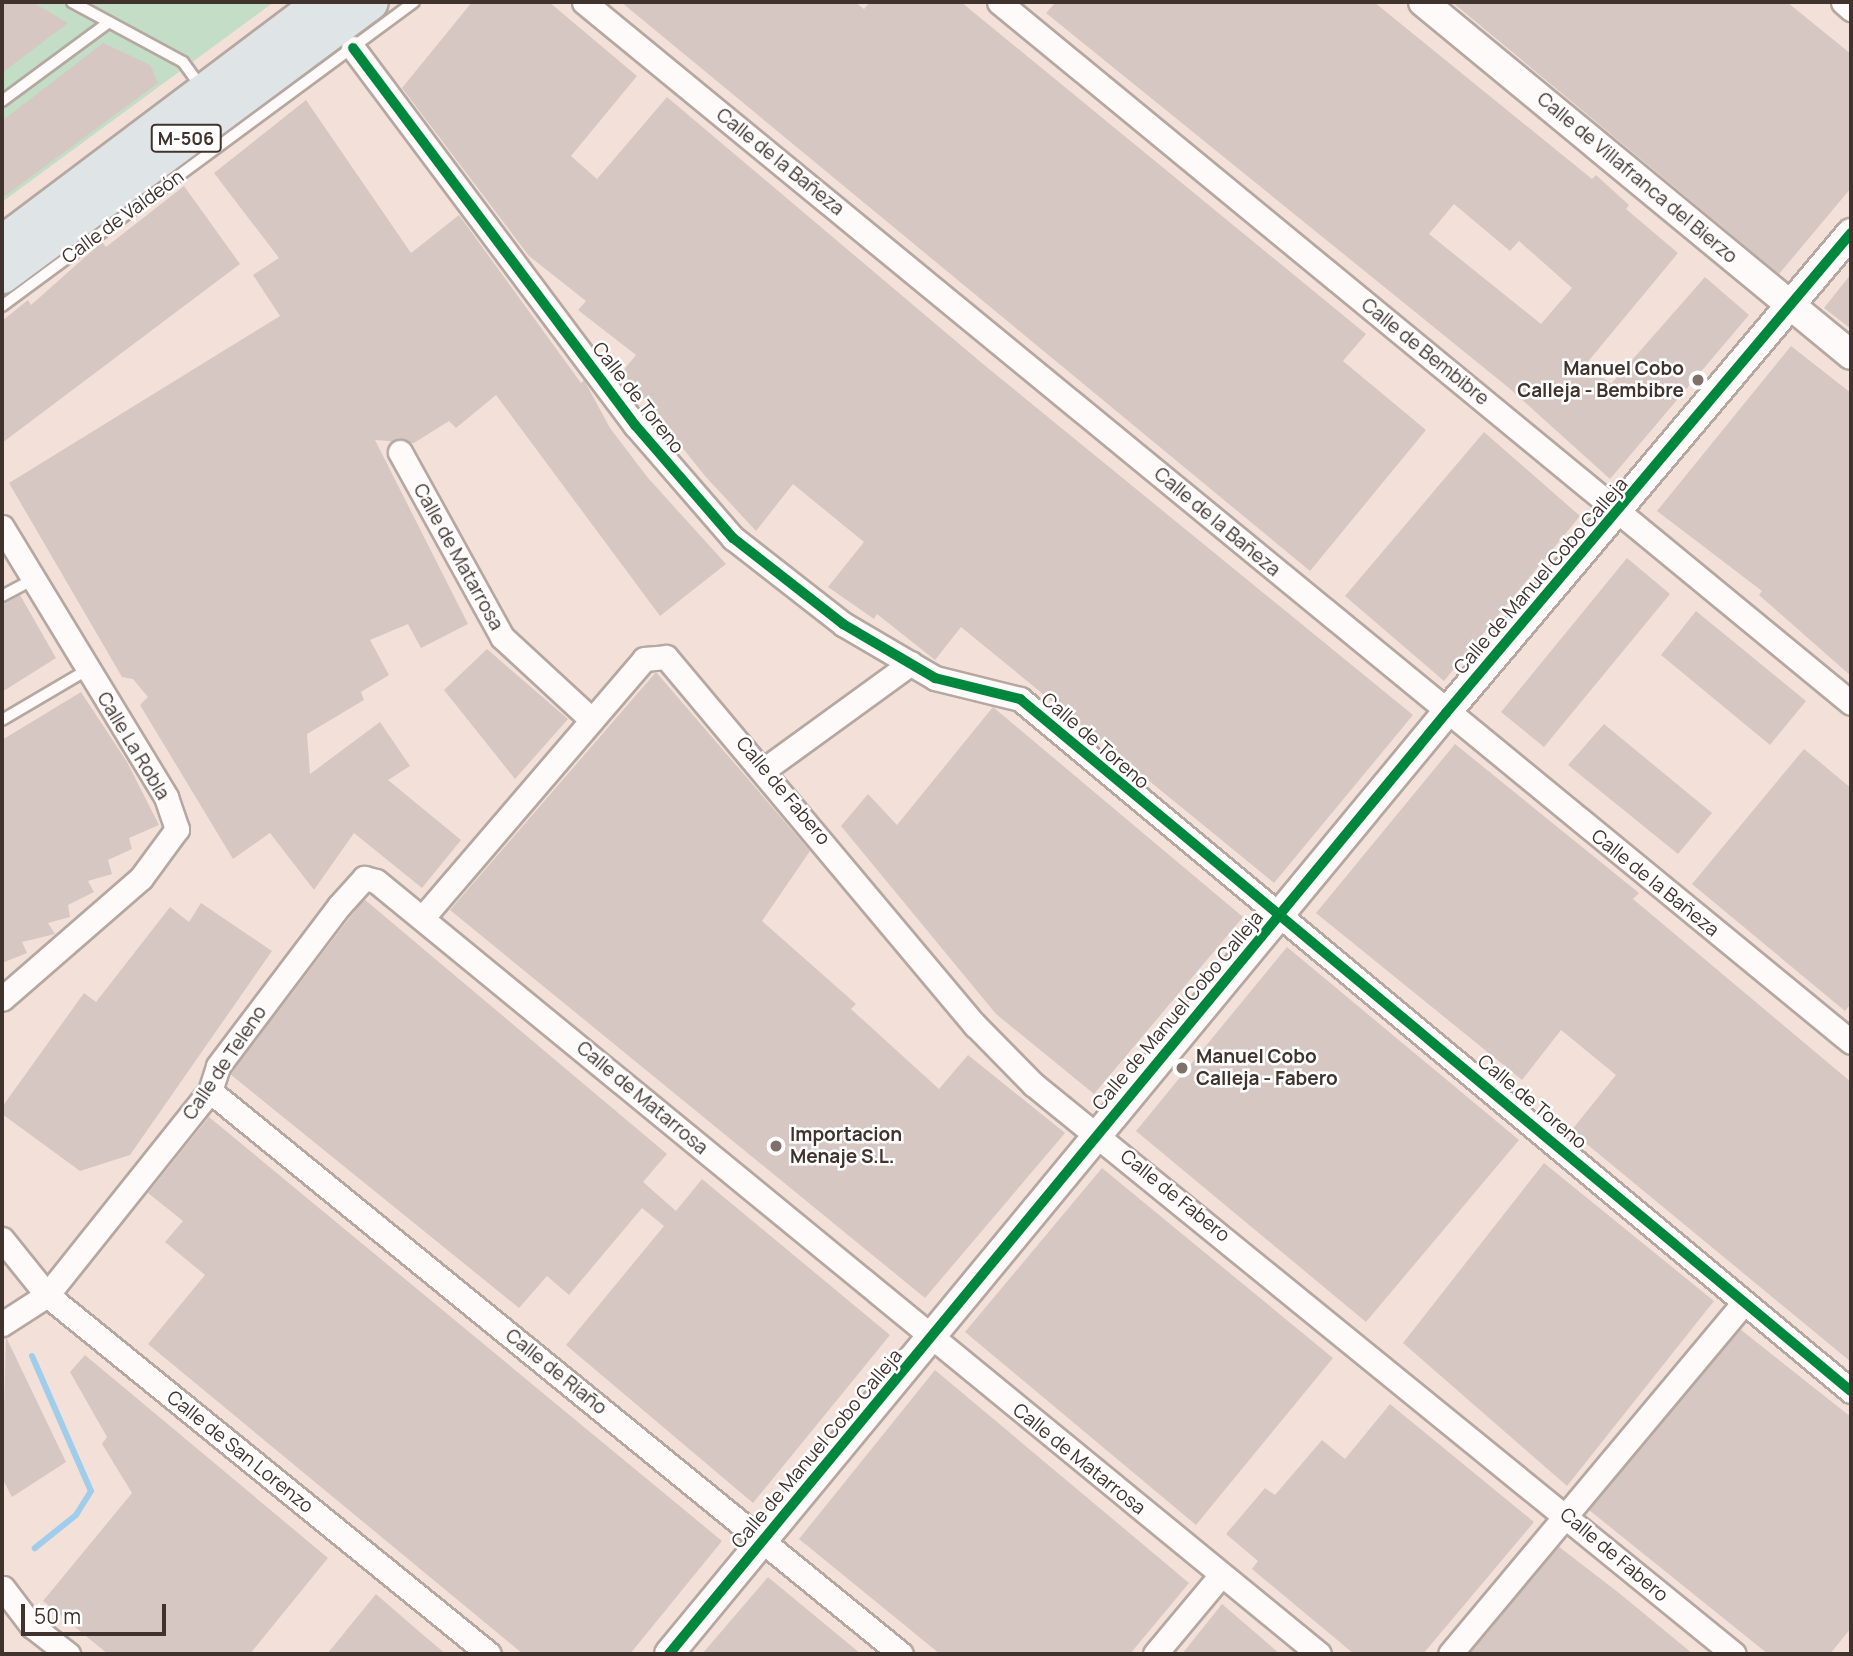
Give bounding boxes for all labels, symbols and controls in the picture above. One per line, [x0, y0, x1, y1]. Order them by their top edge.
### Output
street label: Calle de Villafranca del Bierzo [1532, 88, 1742, 268]
street label: Calle de la Bañeza [712, 104, 848, 220]
road number: M-506 [149, 124, 223, 153]
street label: Calle de Valdeón [58, 165, 188, 269]
street label: Calle de Bembibre [1357, 294, 1493, 410]
street label: Calle de Toreno [587, 338, 689, 458]
place label: Manuel Cobo Calleja - Bembibre [1517, 358, 1684, 402]
marker: Manuel Cobo Calleja - Bembibre [1690, 372, 1706, 388]
street label: Calle de la Bañeza [1149, 463, 1285, 581]
street label: Calle de Manuel Cobo Calleja [1449, 473, 1633, 679]
street label: Calle de Matarrosa [408, 480, 508, 634]
street label: Calle La Robla [92, 688, 174, 804]
street label: Calle de Toreno [1037, 688, 1153, 794]
street label: Calle de Fabero [731, 732, 835, 850]
street label: Calle de la Bañeza [1587, 825, 1723, 941]
street label: Calle de Manuel Cobo Calleja [1088, 907, 1268, 1115]
street label: Calle de Teleno [178, 1002, 272, 1124]
street label: Calle de Matarrosa [572, 1037, 712, 1159]
place label: Manuel Cobo Calleja - Fabero [1196, 1046, 1338, 1090]
street label: Calle de Toreno [1473, 1050, 1591, 1154]
marker: Manuel Cobo Calleja - Fabero [1174, 1060, 1190, 1076]
place label: Importacion Menaje S.L. [790, 1124, 902, 1168]
marker: Importacion Menaje S.L. [768, 1138, 784, 1154]
street label: Calle de Fabero [1116, 1145, 1234, 1247]
street label: Calle de Riaño [501, 1324, 611, 1420]
street label: Calle de Manuel Cobo Calleja [727, 1345, 907, 1553]
street label: Calle de San Lorenzo [162, 1386, 318, 1518]
street label: Calle de Matarrosa [1008, 1399, 1150, 1519]
street label: Calle de Fabero [1555, 1503, 1673, 1607]
scale bar [24, 1590, 170, 1634]
text: 50 m [34, 1602, 81, 1630]

